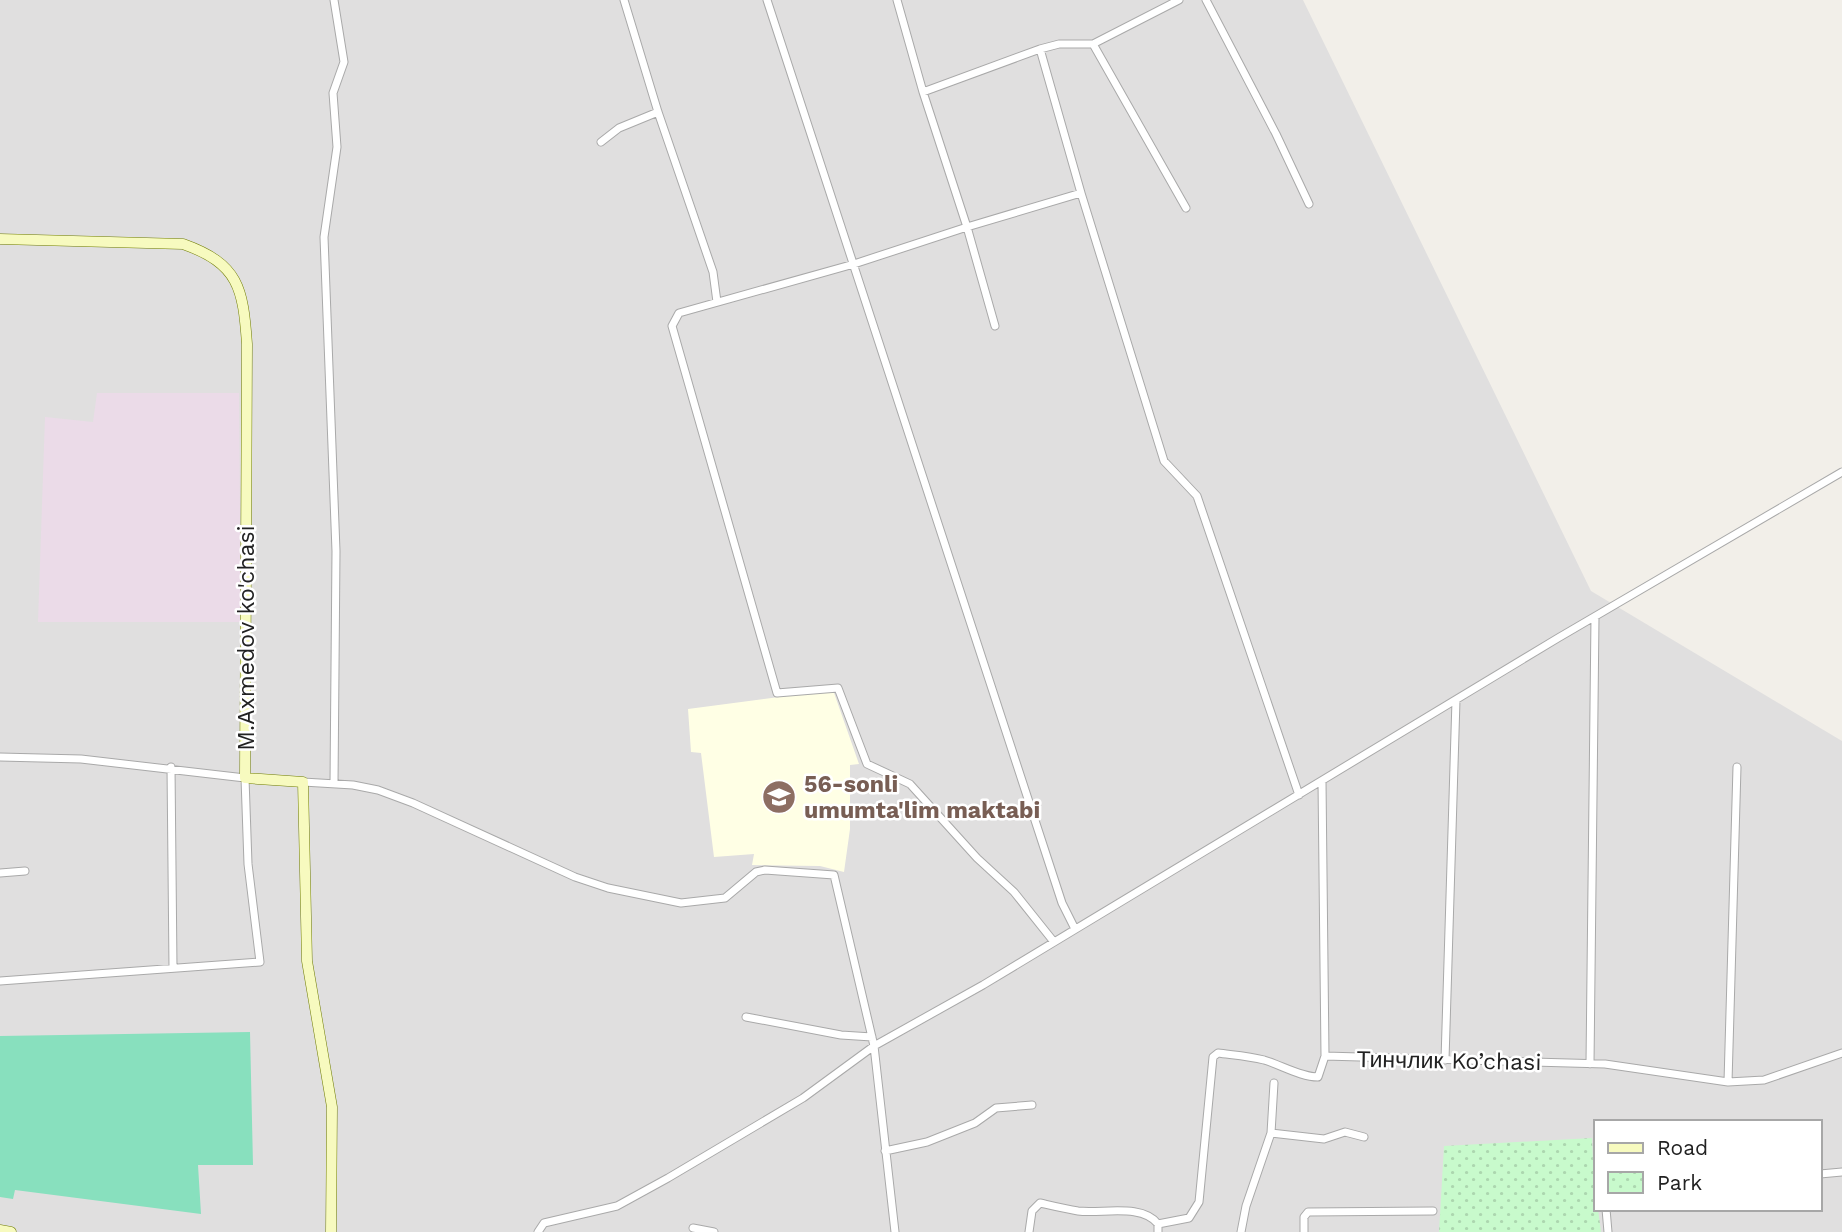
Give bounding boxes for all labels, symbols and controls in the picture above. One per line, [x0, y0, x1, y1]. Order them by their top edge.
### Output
street label: M.Axmedov ko'chasi [233, 525, 260, 751]
place label: 56-sonli umumta'lim maktabi [804, 771, 1040, 824]
school or university icon: 56-sonli umumta'lim maktabi [760, 778, 798, 816]
street label: Тинчлик Ko’chasi [1356, 1046, 1542, 1076]
legend [1594, 1120, 1821, 1211]
text: Road [1657, 1135, 1708, 1160]
text: Park [1657, 1170, 1702, 1195]

